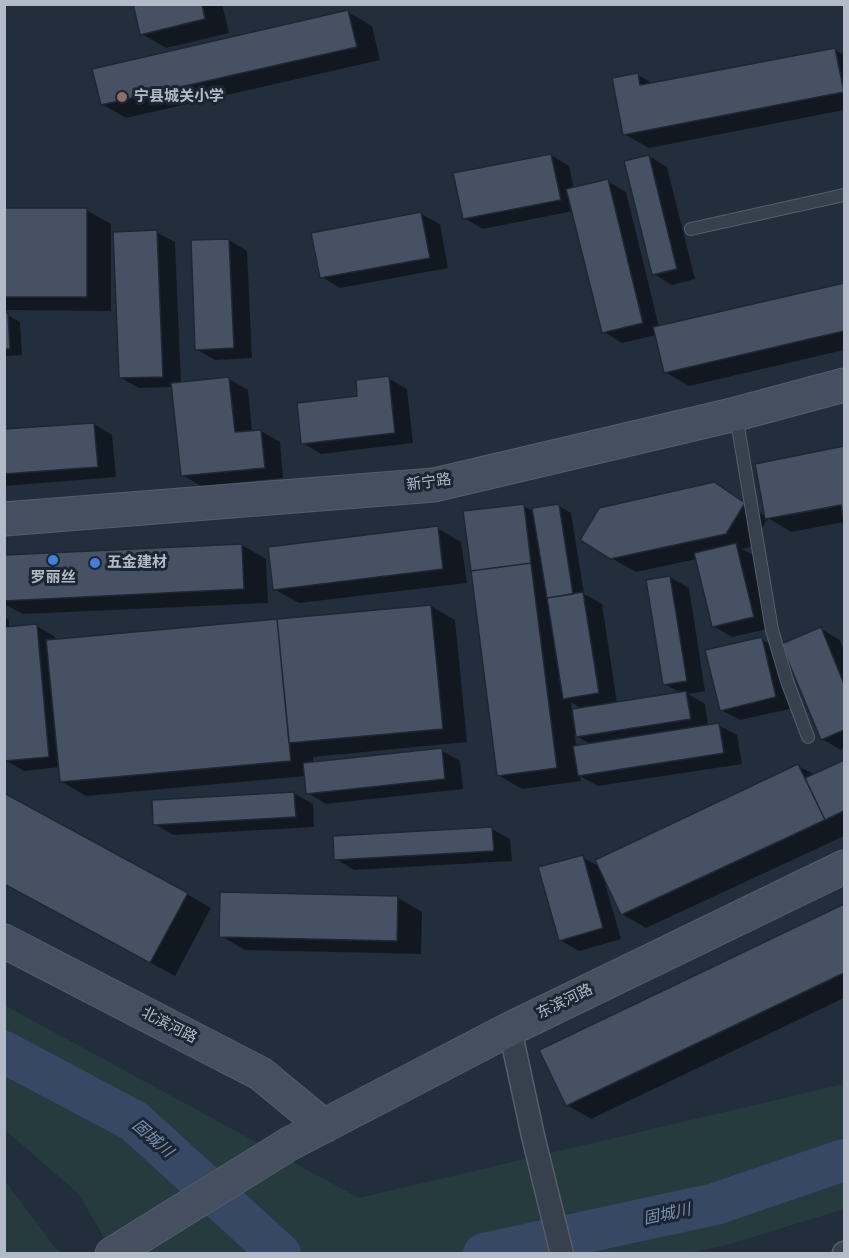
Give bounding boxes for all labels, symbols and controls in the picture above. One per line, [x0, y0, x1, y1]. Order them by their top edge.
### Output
place label: 宁县城关小学 [134, 88, 224, 106]
marker: 宁县城关小学 [115, 90, 129, 104]
street label: 新宁路 [405, 471, 453, 495]
marker: 罗丽丝 [46, 553, 60, 567]
place label: 五金建材 [107, 554, 167, 572]
marker: 五金建材 [88, 556, 102, 570]
place label: 罗丽丝 [31, 569, 75, 587]
street label: 东滨河路 [534, 981, 596, 1023]
street label: 北滨河路 [138, 1004, 200, 1048]
water label: 固城川 [128, 1116, 176, 1162]
water label: 固城川 [642, 1201, 692, 1229]

